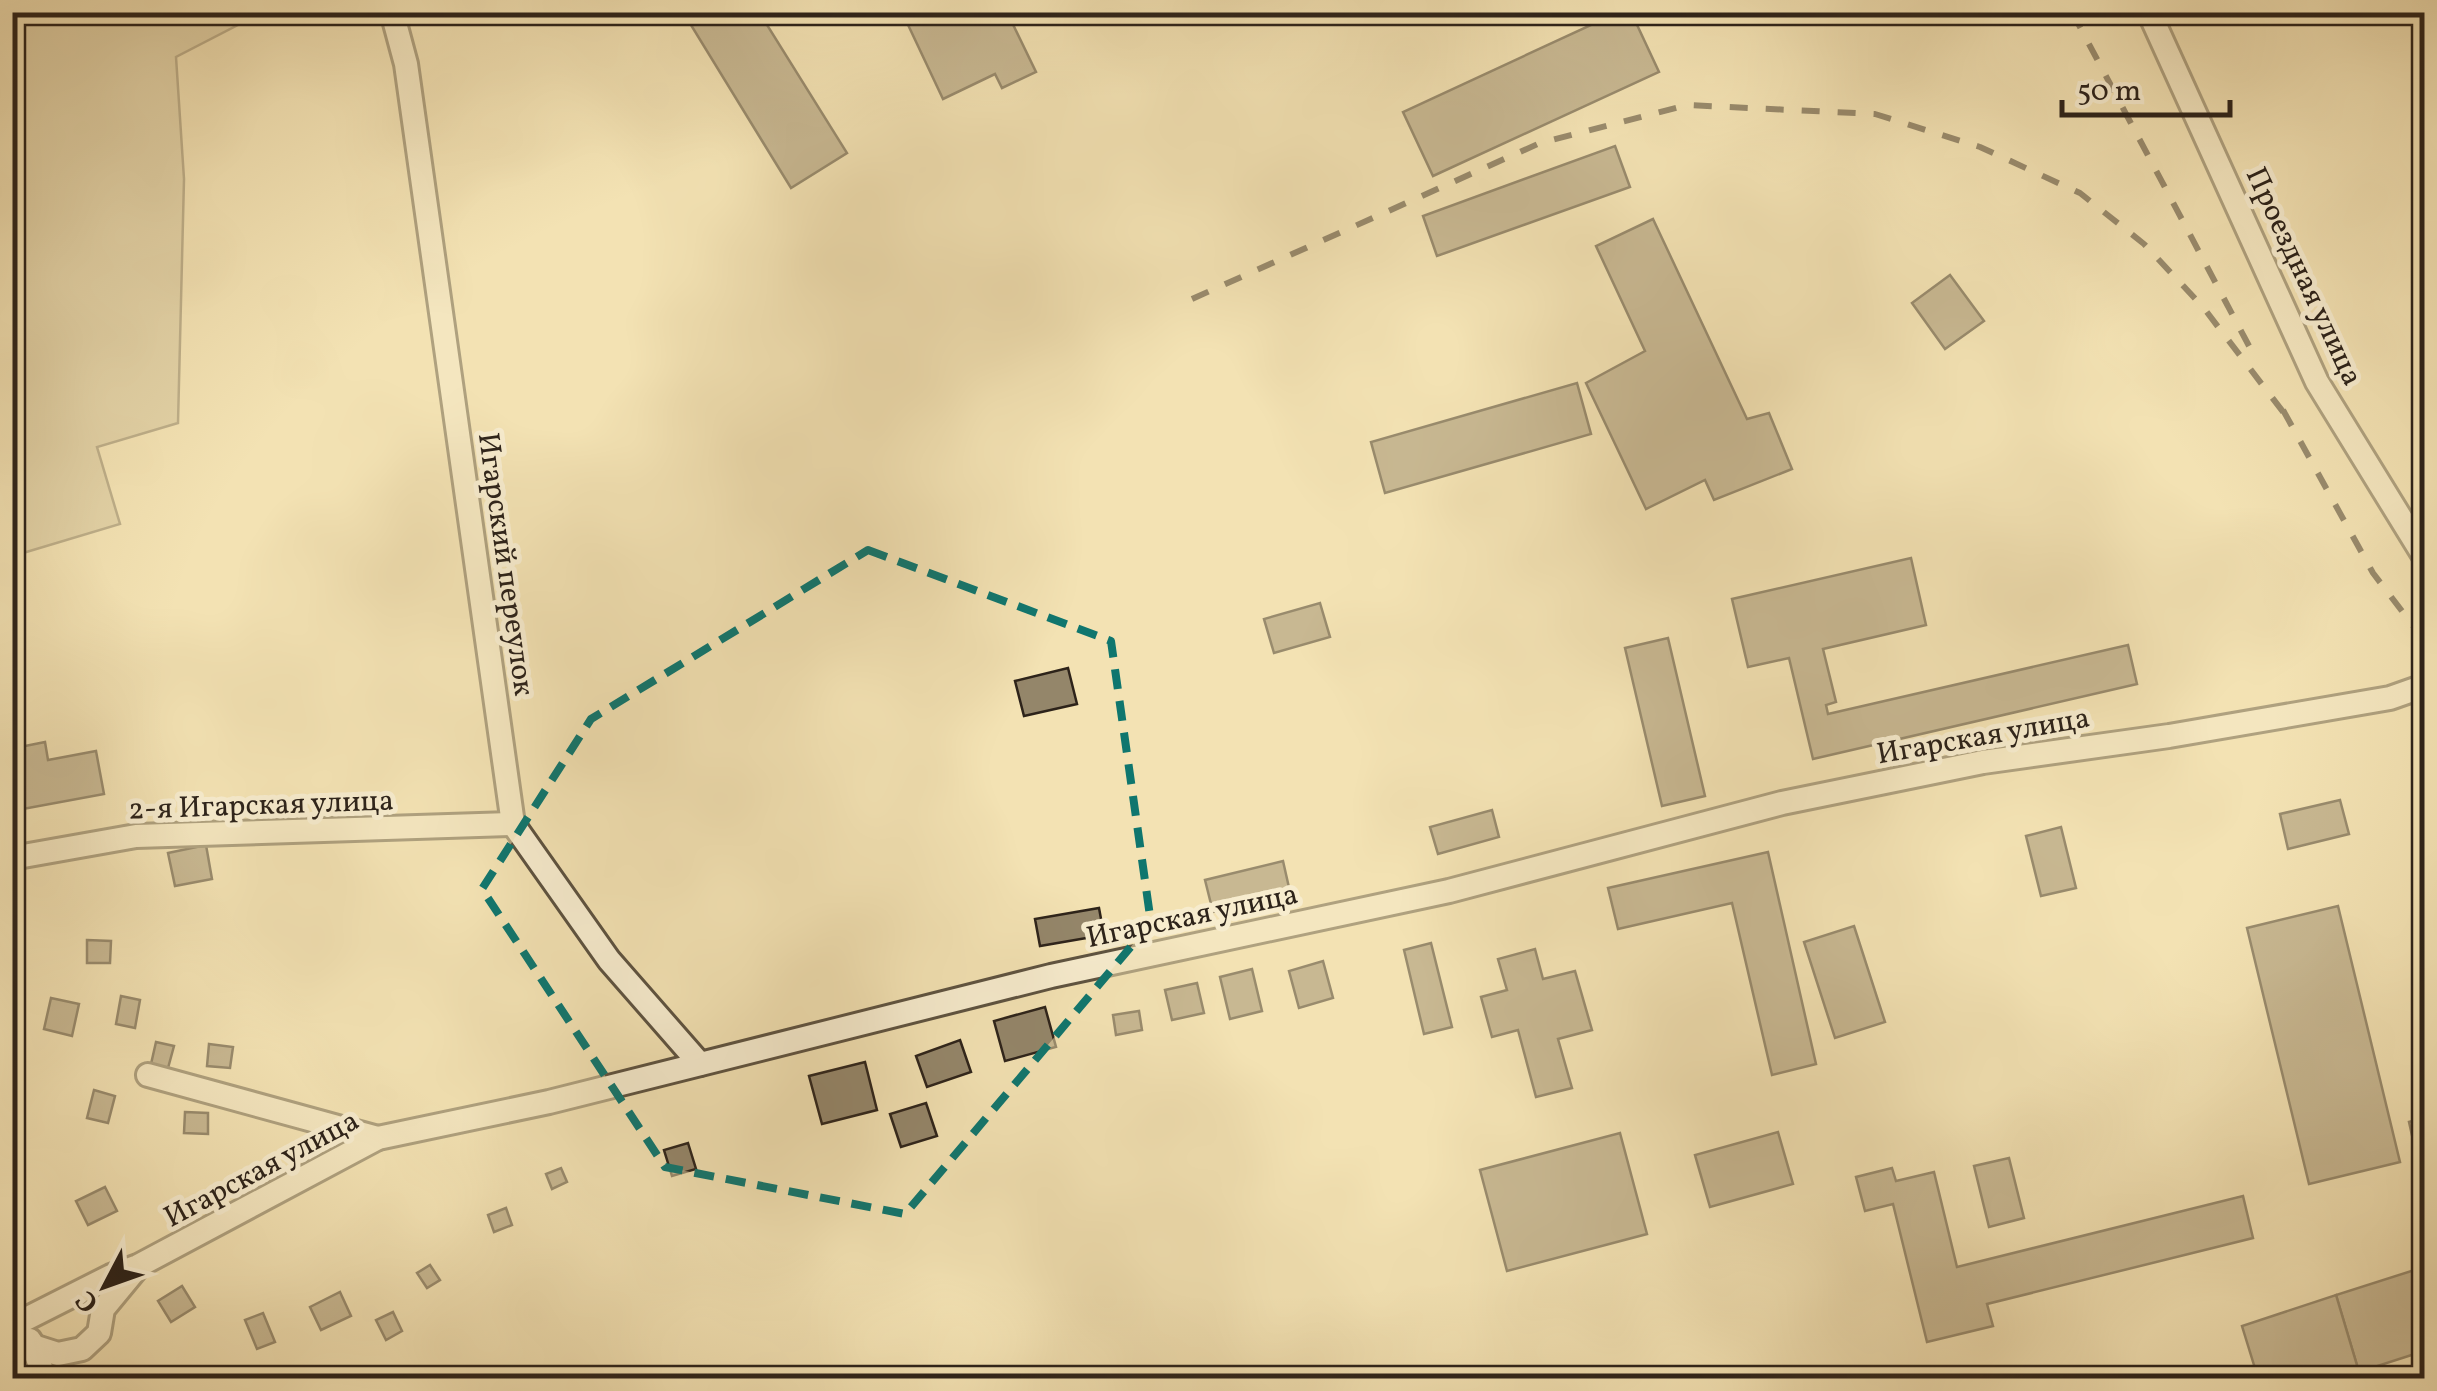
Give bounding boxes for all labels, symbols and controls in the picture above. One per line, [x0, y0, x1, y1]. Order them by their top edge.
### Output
scale bar [2062, 55, 2230, 117]
text: 50 m [2077, 71, 2141, 113]
street label: Проездная улица [2234, 161, 2372, 393]
street label: Игарский переулок [466, 430, 544, 699]
street label: Игарская улица [1874, 698, 2093, 776]
street label: 2-я Игарская улица [127, 780, 395, 832]
street label: Игарская улица [1083, 874, 1302, 960]
street label: Игарская улица [157, 1101, 367, 1239]
north arrow [55, 1236, 155, 1336]
text: С [67, 1281, 109, 1320]

